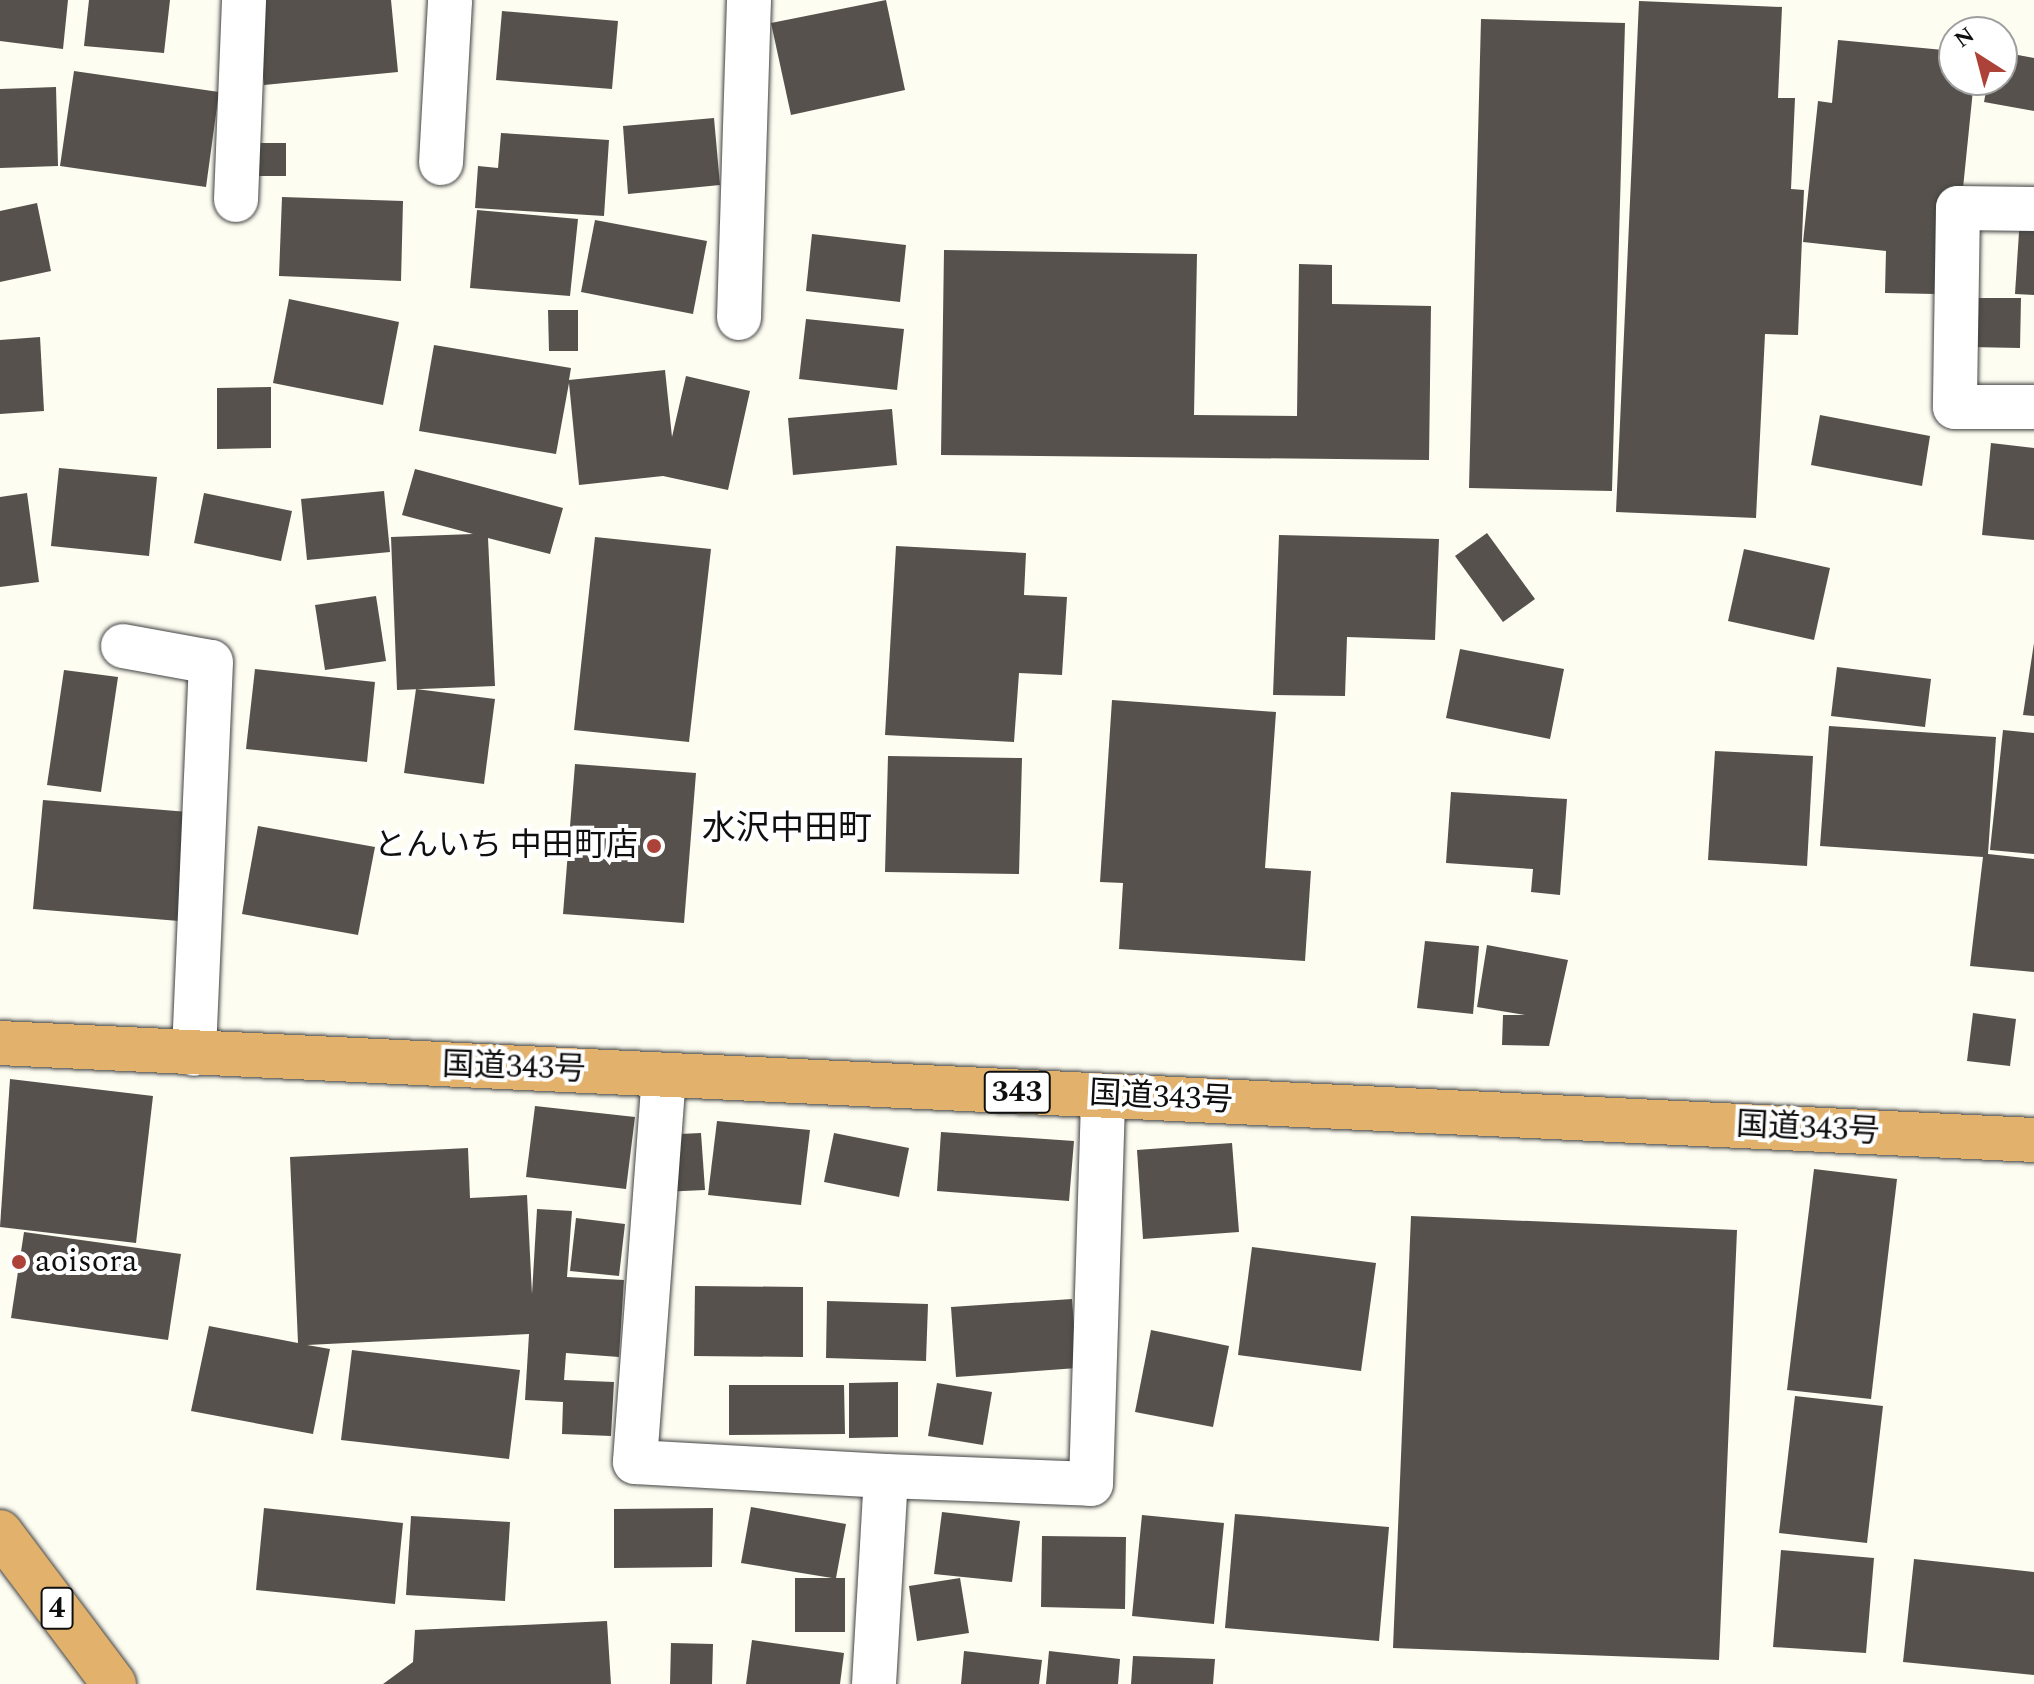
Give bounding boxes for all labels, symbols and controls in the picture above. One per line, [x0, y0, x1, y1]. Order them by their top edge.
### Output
north arrow [1938, 16, 2018, 96]
text: N [1948, 19, 1982, 56]
district label: 水沢中田町 [702, 810, 872, 850]
place label: とんいち 中田町店 [374, 827, 638, 865]
marker: とんいち 中田町店 [645, 837, 663, 855]
street label: 国道343号 [441, 1046, 587, 1090]
road number: 343 [983, 1066, 1051, 1118]
street label: 国道343号 [1088, 1075, 1234, 1121]
street label: 国道343号 [1735, 1106, 1881, 1152]
place label: aoisora [35, 1243, 138, 1281]
marker: aoisora [10, 1253, 28, 1271]
road number: 4 [39, 1582, 75, 1634]

